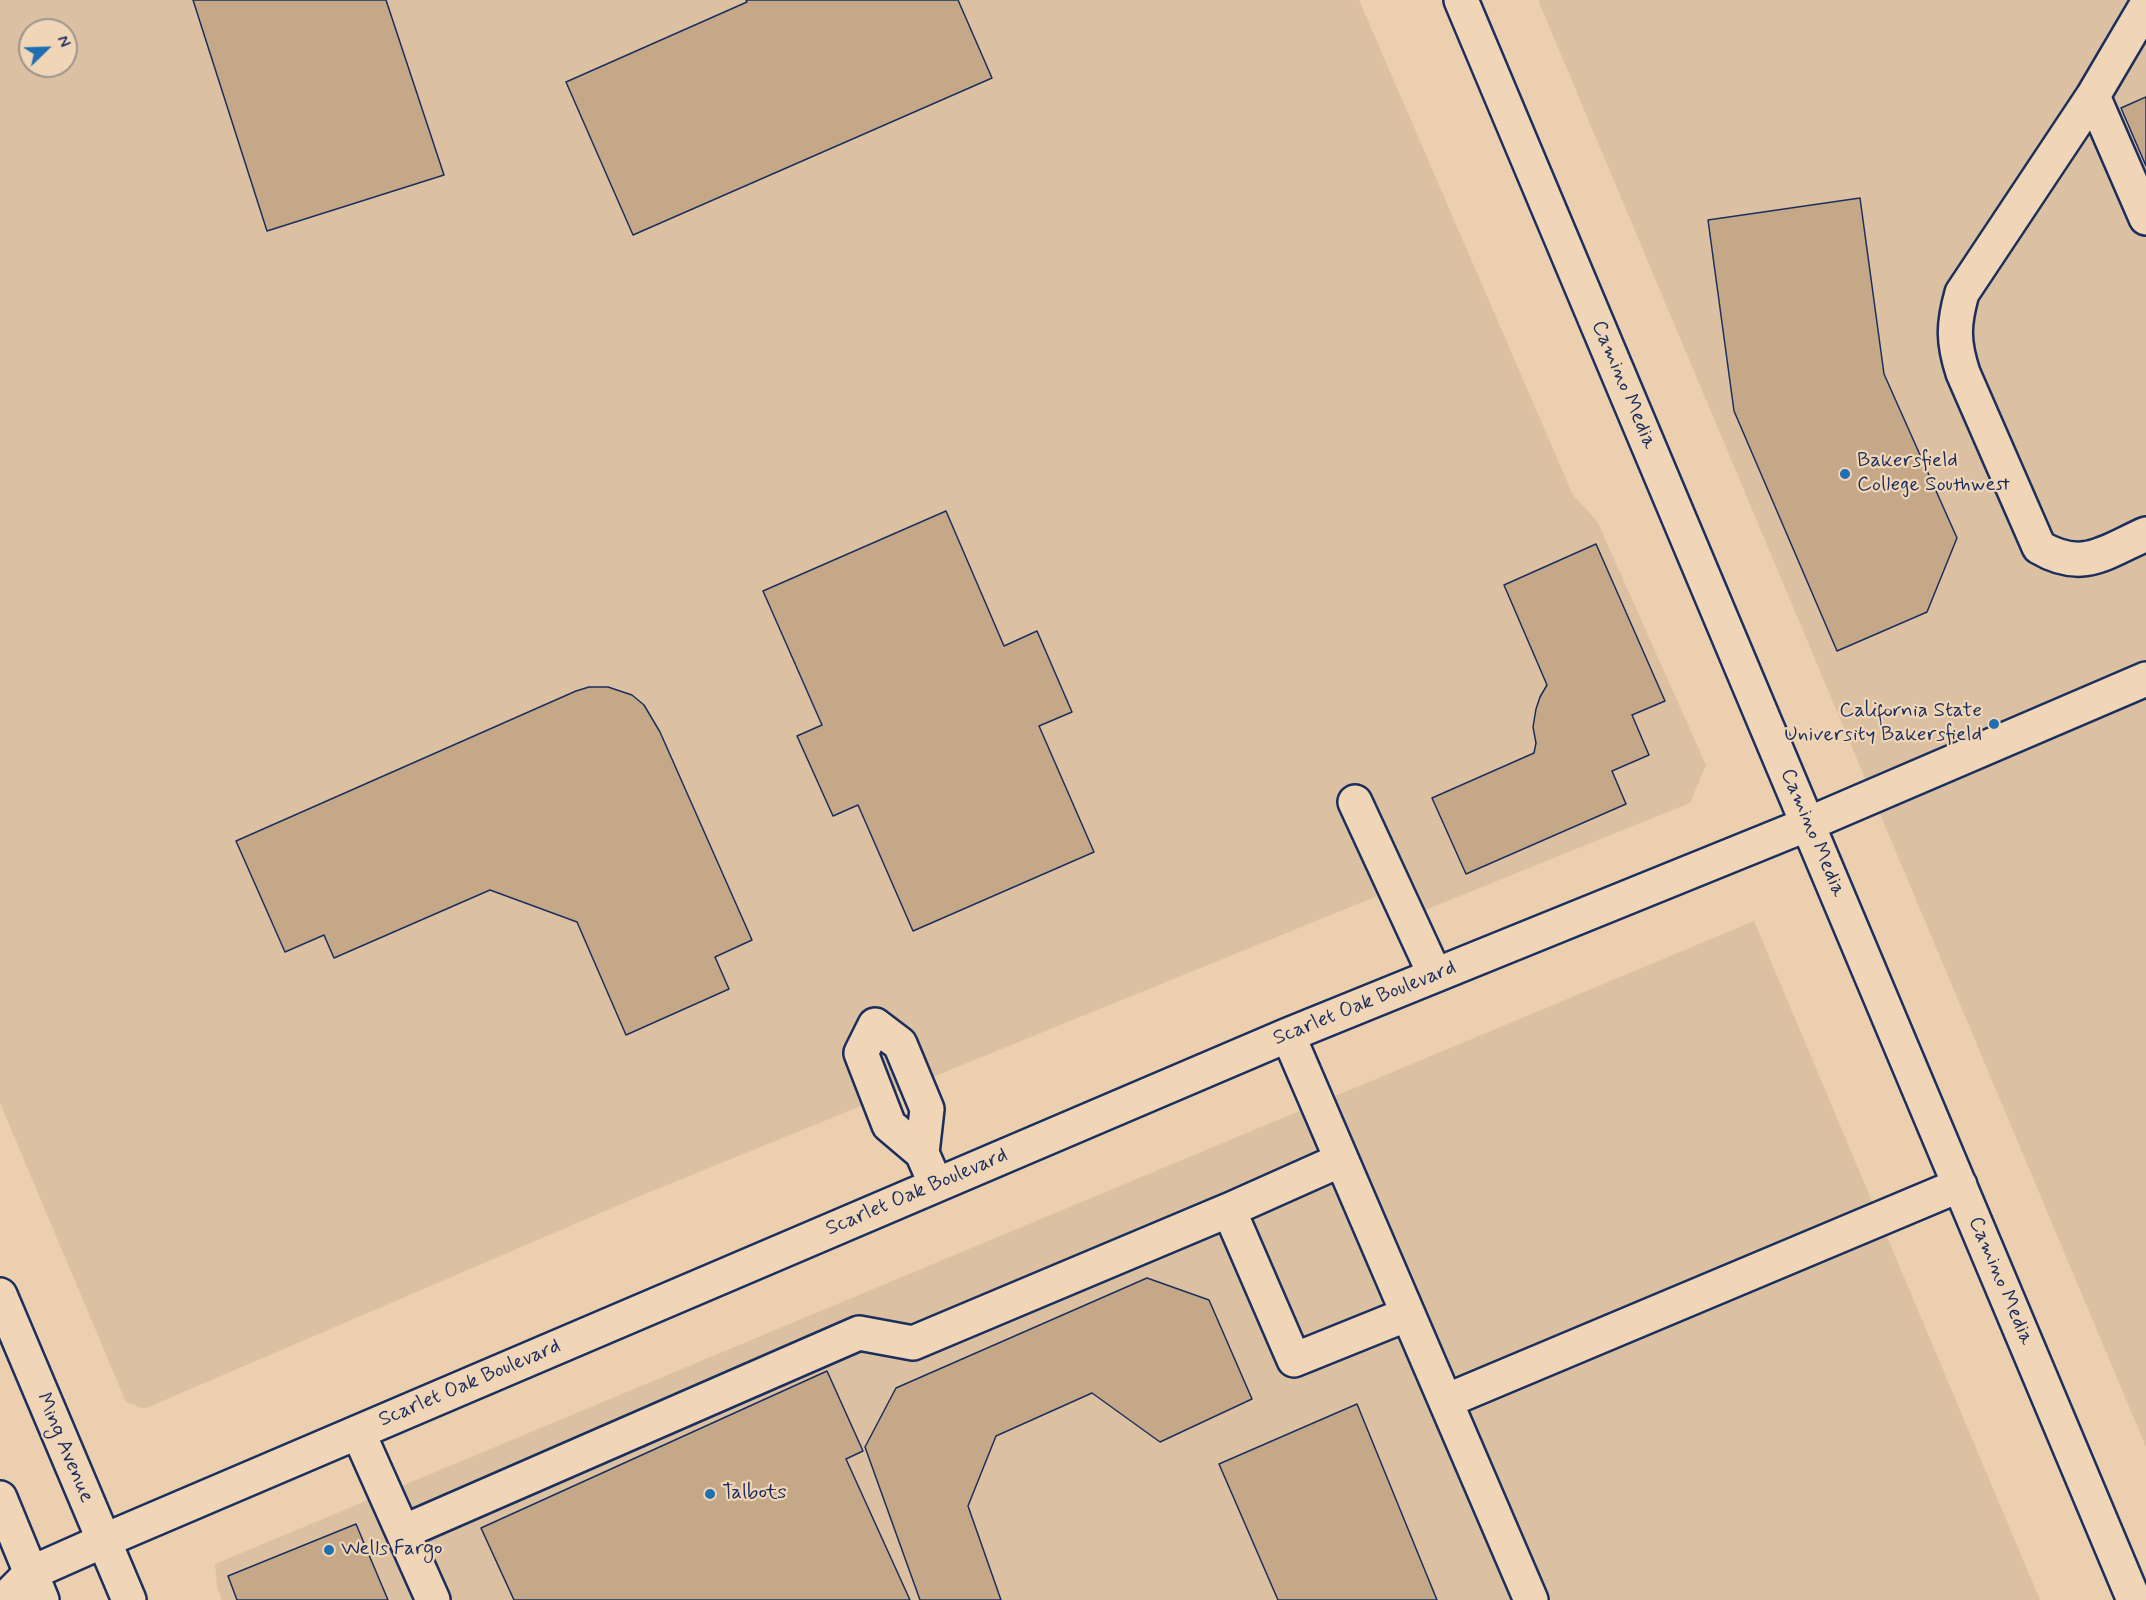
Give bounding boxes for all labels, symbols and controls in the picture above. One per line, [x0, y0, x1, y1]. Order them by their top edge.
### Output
north arrow [18, 18, 78, 78]
text: N [51, 33, 75, 51]
street label: Camino Media [1585, 317, 1661, 453]
place label: Bakersfield College Southwest [1857, 449, 2010, 499]
marker: Bakersfield College Southwest [1838, 467, 1852, 481]
place label: California State University Bakersfield [1784, 699, 1982, 749]
marker: California State University Bakersfield [1987, 717, 2001, 731]
street label: Camino Media [1774, 765, 1850, 901]
street label: Scarlet Oak Boulevard [1270, 956, 1460, 1052]
street label: Scarlet Oak Boulevard [822, 1143, 1012, 1243]
street label: Camino Media [1962, 1213, 2038, 1349]
street label: Scarlet Oak Boulevard [375, 1334, 565, 1434]
street label: Ming Avenue [30, 1389, 98, 1507]
place label: Talbots [722, 1481, 787, 1507]
marker: Talbots [703, 1487, 717, 1501]
place label: Wells Fargo [341, 1537, 443, 1563]
marker: Wells Fargo [322, 1543, 336, 1557]

